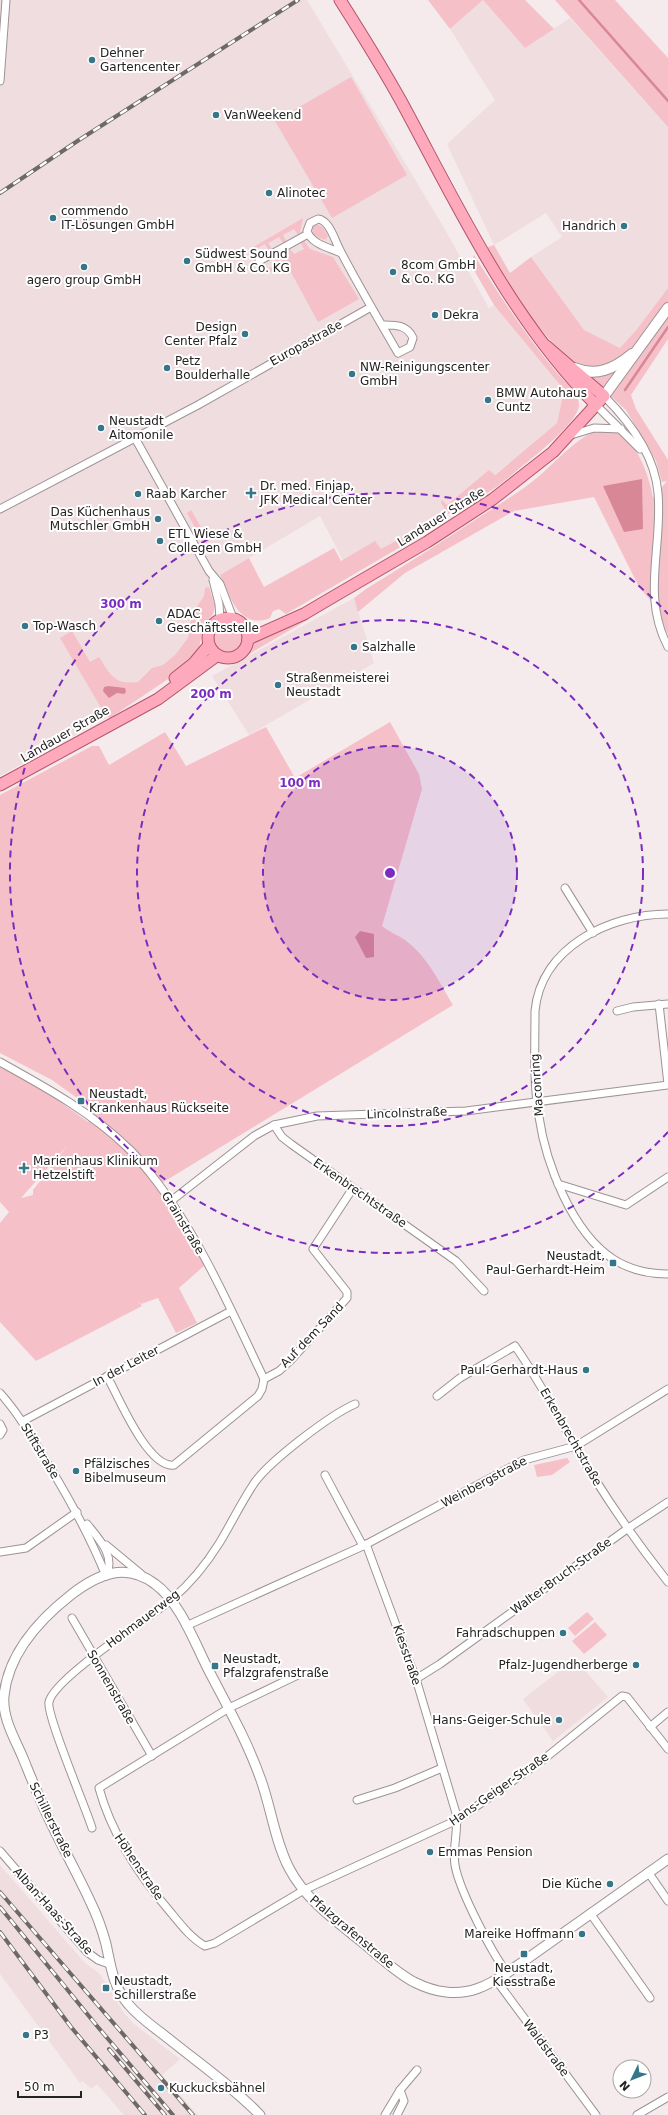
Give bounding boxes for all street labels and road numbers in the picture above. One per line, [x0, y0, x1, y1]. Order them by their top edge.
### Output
street label: Europastraße [267, 317, 345, 369]
street label: Landauer Straße [395, 485, 487, 549]
street label: Landauer Straße [18, 703, 112, 765]
street label: Maconring [528, 1053, 546, 1117]
street label: Lincolnstraße [366, 1105, 448, 1121]
street label: Erkenbrechtstraße [311, 1155, 409, 1231]
street label: Grainstraße [159, 1189, 207, 1257]
street label: Auf dem Sand [278, 1300, 346, 1370]
street label: In der Leiter [91, 1343, 162, 1389]
street label: Erkenbrechtstraße [537, 1386, 605, 1488]
street label: Stiftstraße [18, 1421, 62, 1481]
street label: Weinbergstraße [439, 1454, 529, 1510]
street label: Walter-Bruch-Straße [508, 1535, 614, 1617]
street label: Hohmauerweg [104, 1587, 182, 1651]
street label: Kiesstraße [390, 1623, 424, 1687]
street label: Sonnenstraße [84, 1647, 138, 1727]
street label: Hans-Geiger-Straße [447, 1749, 551, 1829]
street label: Schillerstraße [27, 1780, 75, 1860]
street label: Höhenstraße [112, 1831, 166, 1903]
street label: Alban-Haas-Straße [10, 1865, 96, 1957]
street label: Pfalzgrafenstraße [307, 1893, 397, 1971]
street label: Waldstraße [520, 2017, 572, 2079]

